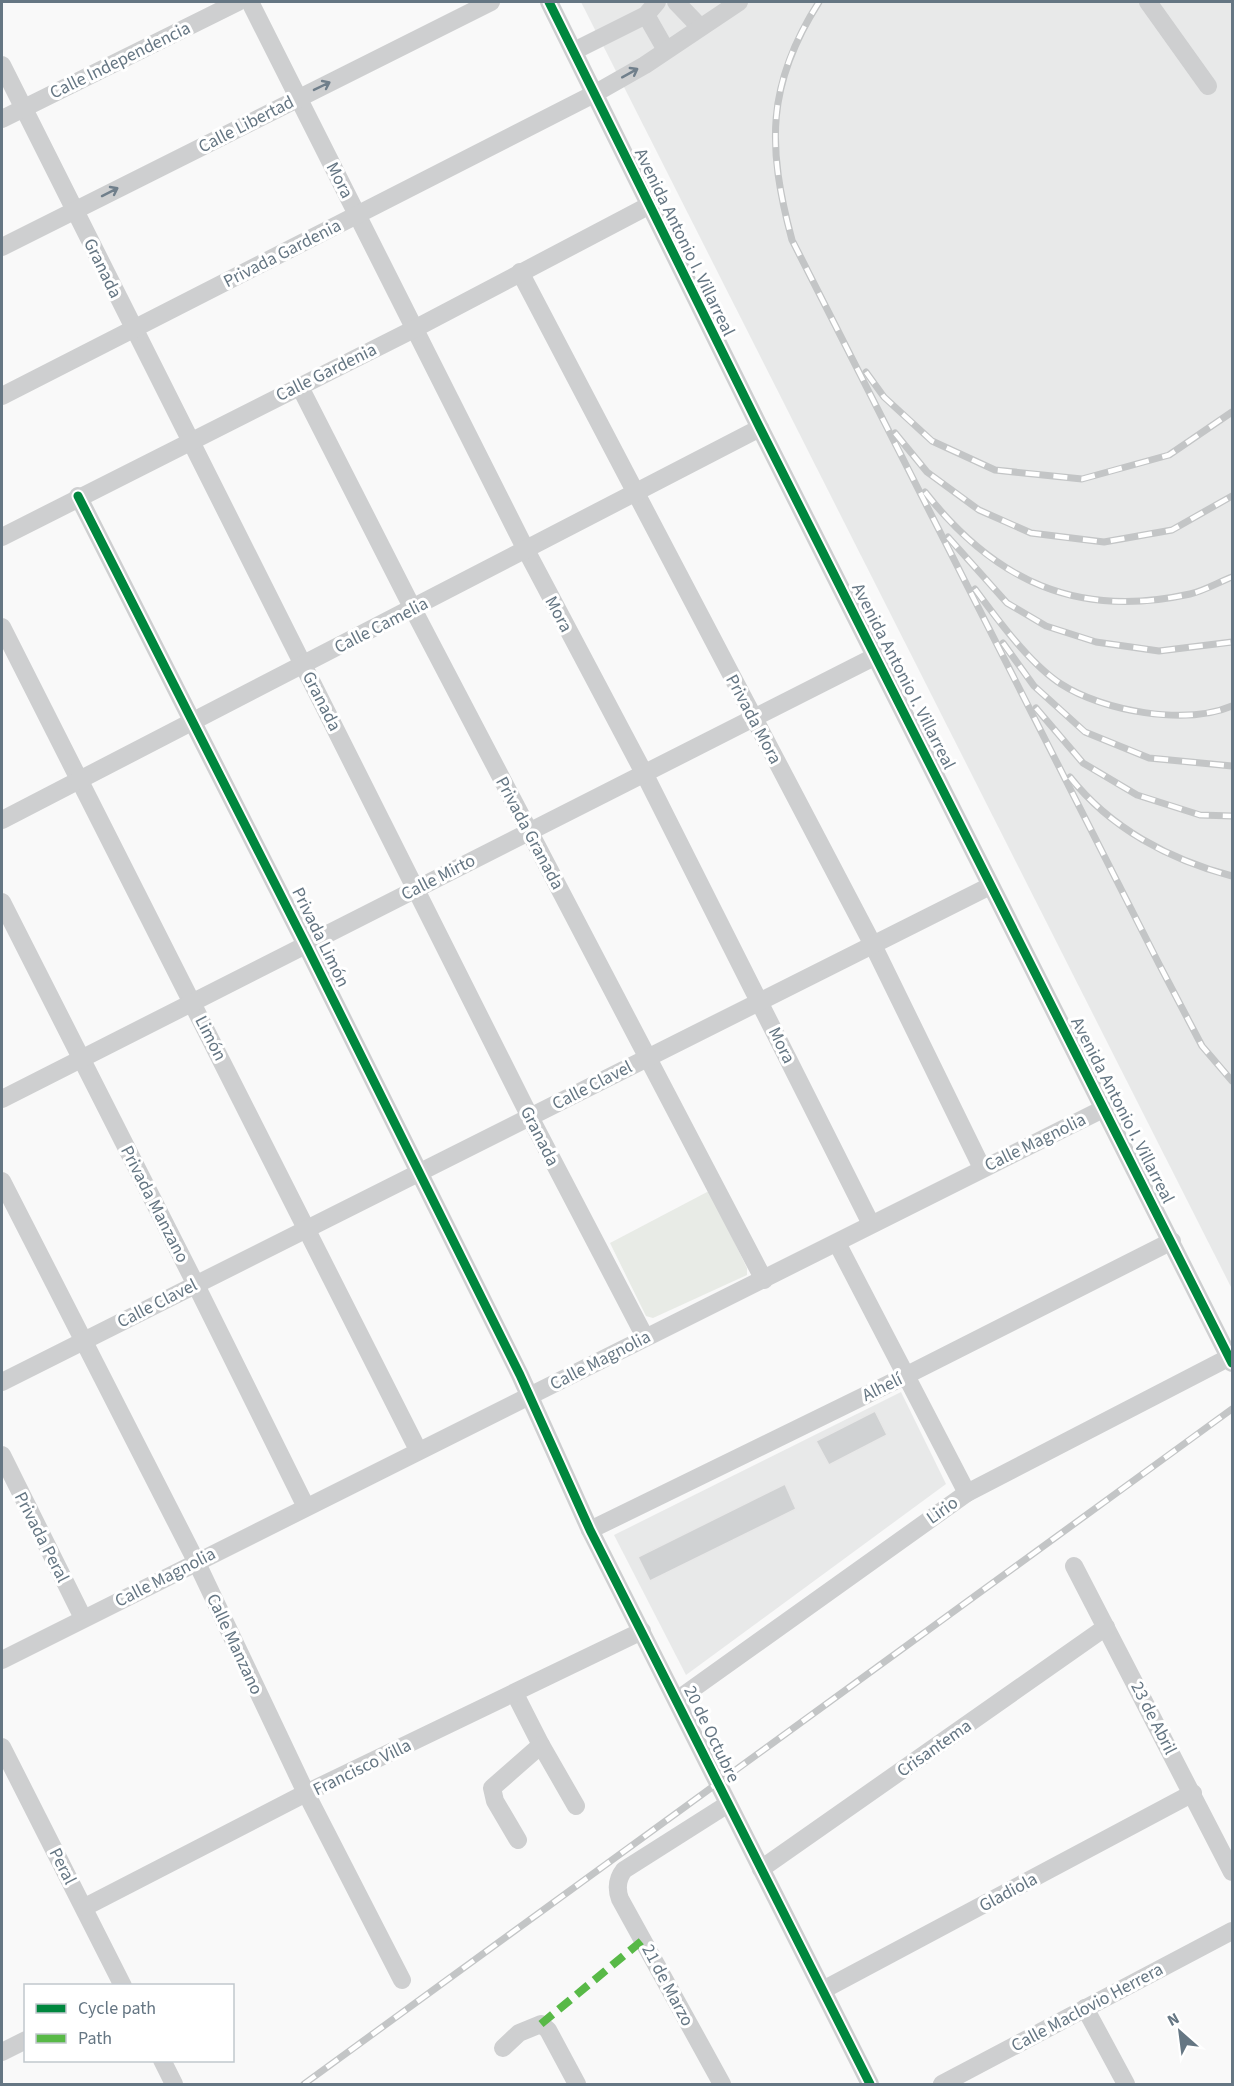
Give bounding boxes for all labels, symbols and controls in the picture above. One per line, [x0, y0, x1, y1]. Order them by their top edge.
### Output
street label: Calle Independencia [46, 16, 195, 105]
one-way arrow [621, 67, 639, 78]
one-way arrow [312, 79, 330, 91]
street label: Calle Libertad [194, 90, 298, 159]
street label: Avenida Antonio I. Villarreal [628, 144, 741, 340]
street label: Mora [320, 158, 359, 203]
one-way arrow [100, 186, 118, 197]
street label: Privada Gardenia [219, 213, 345, 294]
street label: Granada [77, 234, 128, 302]
street label: Calle Gardenia [271, 337, 381, 408]
street label: Avenida Antonio I. Villarreal [846, 579, 961, 774]
street label: Calle Camelia [330, 591, 433, 660]
street label: Mora [539, 592, 578, 637]
street label: Granada [296, 667, 347, 735]
street label: Privada Mora [719, 670, 788, 769]
street label: Privada Granada [489, 772, 570, 894]
street label: Calle Mirto [397, 848, 480, 907]
street label: Privada Limón [286, 883, 356, 991]
street label: Limón [189, 1011, 233, 1065]
street label: Avenida Antonio I. Villarreal [1065, 1013, 1180, 1208]
street label: Mora [762, 1023, 801, 1068]
street label: Calle Clavel [548, 1055, 637, 1116]
street label: Granada [514, 1102, 565, 1170]
street label: Calle Magnolia [980, 1107, 1090, 1178]
street label: Privada Manzano [114, 1141, 195, 1267]
street label: Calle Clavel [113, 1273, 202, 1334]
street label: Calle Magnolia [546, 1324, 655, 1397]
street label: Alhelí [858, 1367, 907, 1408]
street label: Privada Peral [8, 1488, 75, 1587]
street label: Lirio [921, 1491, 963, 1530]
street label: Calle Magnolia [111, 1541, 220, 1614]
street label: Calle Manzano [200, 1590, 269, 1699]
street label: 23 de Abril [1124, 1677, 1183, 1759]
street label: 20 de Octubre [677, 1682, 746, 1787]
street label: Crisantema [892, 1713, 977, 1783]
street label: Francisco Villa [309, 1733, 416, 1802]
street label: Peral [43, 1844, 82, 1889]
street label: Gladiola [975, 1867, 1042, 1918]
street label: 21 de Marzo [635, 1940, 700, 2031]
street label: Calle Maclovio Herrera [1007, 1957, 1168, 2058]
legend [24, 1984, 234, 2062]
text: Cycle path [78, 1996, 156, 2021]
north arrow [1150, 2002, 1210, 2062]
text: N [1164, 2007, 1183, 2032]
text: Path [78, 2026, 112, 2051]

